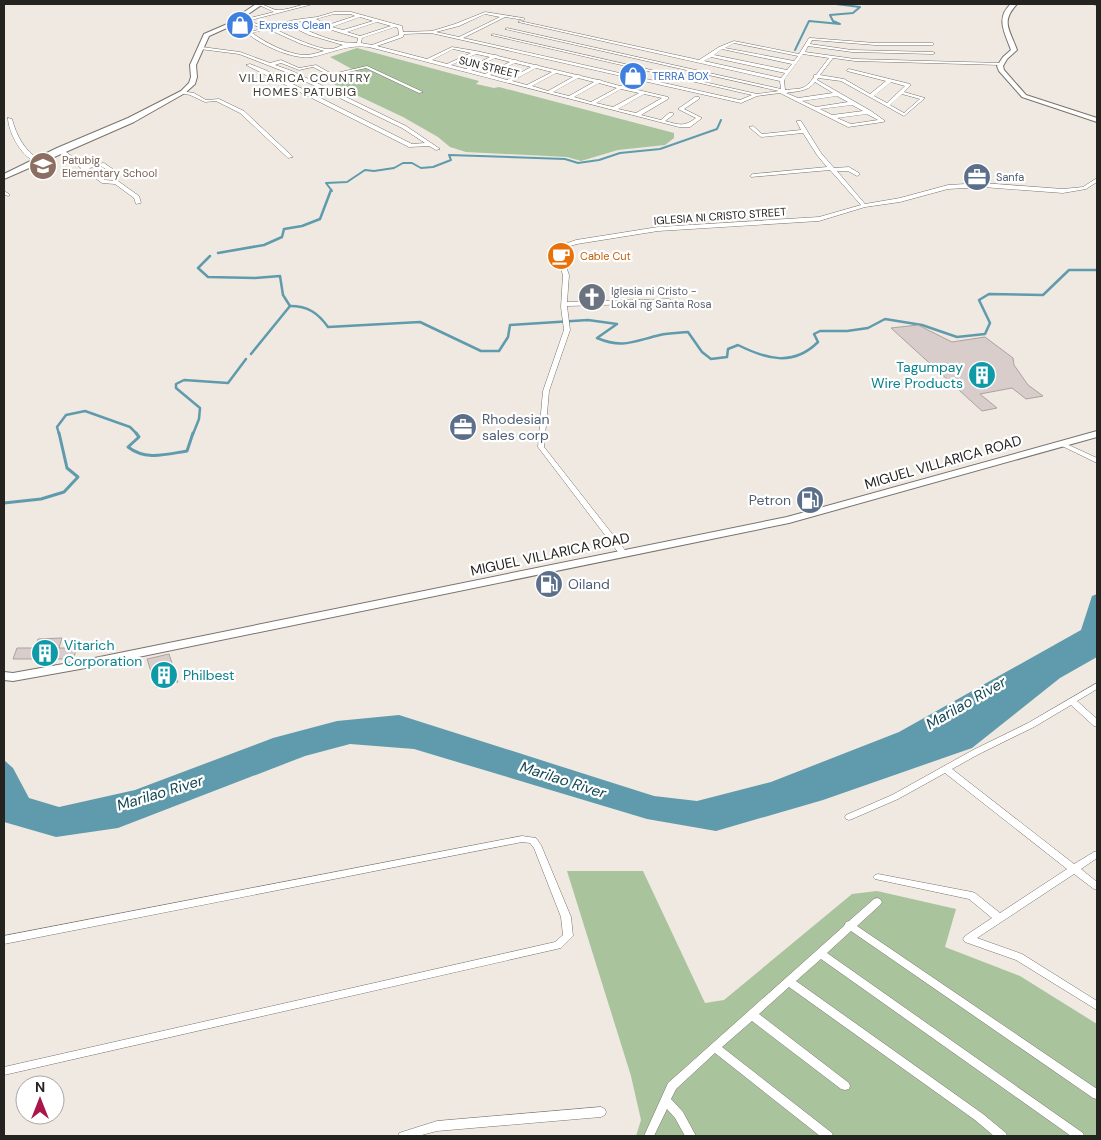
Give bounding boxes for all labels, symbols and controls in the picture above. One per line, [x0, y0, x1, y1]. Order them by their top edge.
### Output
shop icon: Express Clean [225, 10, 255, 40]
place label: Express Clean [259, 18, 331, 32]
street label: SUN STREET [457, 53, 521, 81]
shop icon: TERRA BOX [618, 61, 648, 91]
place label: TERRA BOX [652, 69, 709, 83]
district label: VILLARICA COUNTRY HOMES PATUBIG [239, 70, 371, 100]
school or university icon: Patubig Elementary School [28, 151, 58, 181]
place label: Patubig Elementary School [62, 153, 157, 180]
office icon: Sanfa [962, 162, 992, 192]
place label: Sanfa [996, 170, 1024, 184]
street label: IGLESIA NI CRISTO STREET [653, 204, 787, 228]
cafe icon: Cable Cut [546, 241, 576, 271]
place label: Cable Cut [580, 249, 631, 263]
church icon: Iglesia ni Cristo - Lokal ng Santa Rosa [577, 282, 607, 312]
place label: Iglesia ni Cristo - Lokal ng Santa Rosa [611, 284, 711, 311]
place label: Tagumpay Wire Products [871, 358, 963, 392]
building icon: Tagumpay Wire Products [967, 360, 997, 390]
place label: Rhodesian sales corp [482, 410, 549, 444]
office icon: Rhodesian sales corp [448, 412, 478, 442]
street label: MIGUEL VILLARICA ROAD [862, 431, 1024, 493]
fuel station icon: Petron [795, 485, 825, 515]
place label: Petron [749, 491, 791, 509]
street label: MIGUEL VILLARICA ROAD [469, 528, 631, 580]
fuel station icon: Oiland [534, 569, 564, 599]
place label: Oiland [568, 575, 610, 593]
place label: Vitarich Corporation [64, 636, 142, 670]
building icon: Vitarich Corporation [30, 638, 60, 668]
building icon: Philbest [149, 660, 179, 690]
place label: Philbest [183, 666, 235, 684]
water label: Marilao River [922, 672, 1010, 734]
water label: Marilao River [517, 757, 609, 803]
water label: Marilao River [114, 770, 206, 816]
north arrow [15, 1075, 65, 1125]
text: N [35, 1078, 45, 1096]

